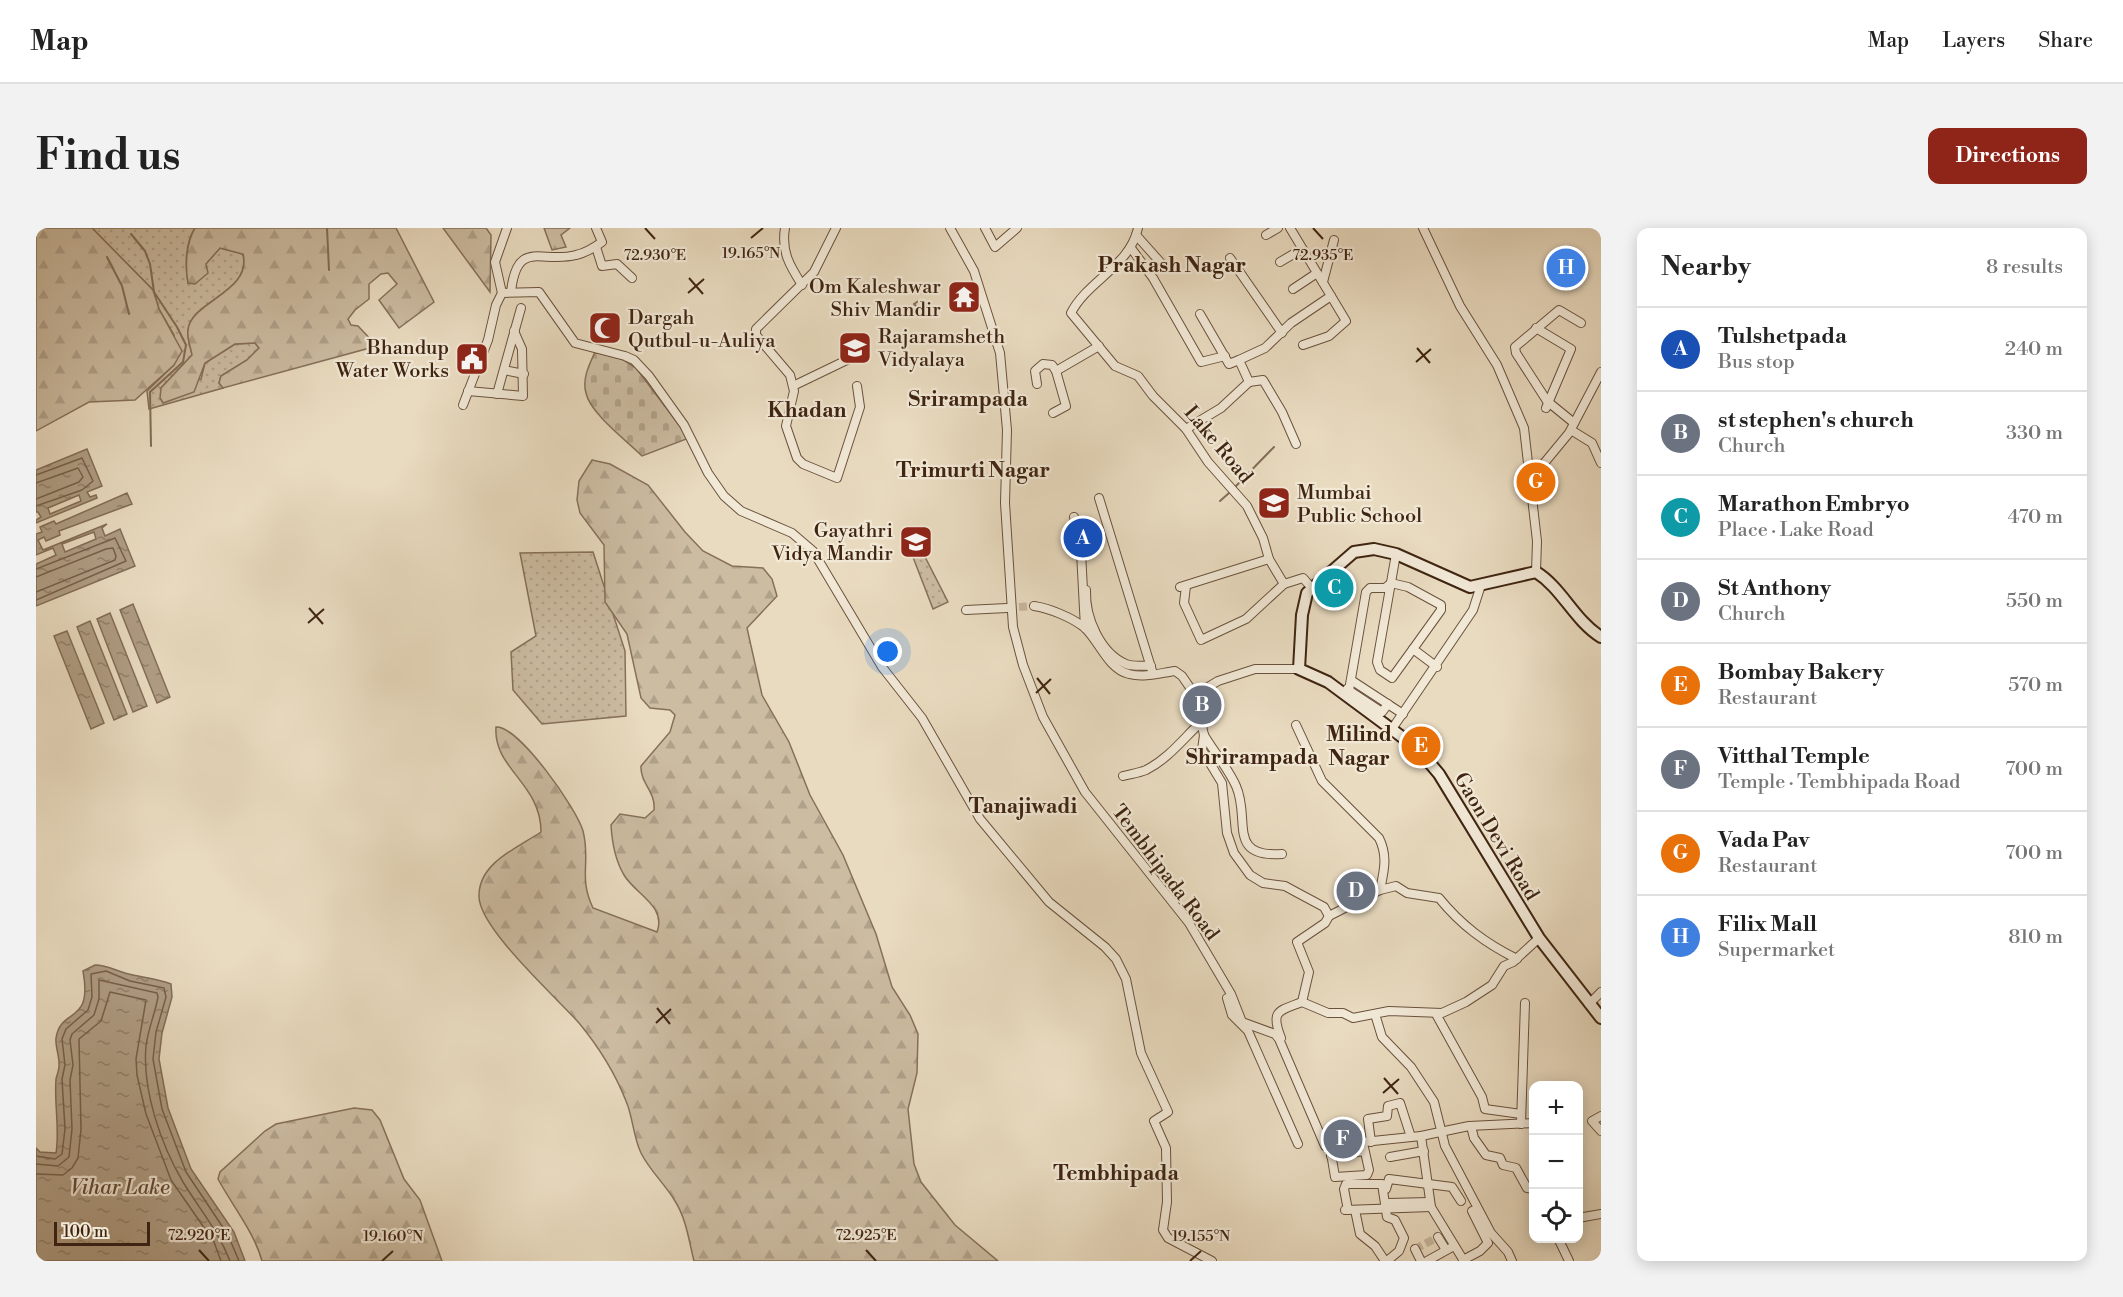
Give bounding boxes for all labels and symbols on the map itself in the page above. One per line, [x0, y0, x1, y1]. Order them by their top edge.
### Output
text: 19.165°N [722, 244, 780, 263]
text: 72.930°E [624, 246, 686, 265]
text: 72.935°E [1293, 246, 1353, 265]
pin: H [1546, 246, 1586, 291]
district label: Prakash Nagar [1098, 253, 1246, 279]
place label: Om Kaleshwar Shiv Mandir [809, 275, 941, 323]
temple icon: Om Kaleshwar Shiv Mandir [946, 279, 982, 315]
place label: Dargah Qutbul-u-Auliya [628, 306, 776, 354]
mosque icon: Dargah Qutbul-u-Auliya [587, 310, 623, 346]
place label: Rajaramsheth Vidyalaya [877, 325, 1005, 373]
school or university icon: Rajaramsheth Vidyalaya [837, 330, 873, 366]
place label: Bhandup Water Works [335, 336, 449, 384]
public building icon: Bhandup Water Works [454, 341, 490, 377]
district label: Srirampada [908, 387, 1028, 413]
district label: Khadan [768, 398, 847, 424]
street label: Lake Road [1178, 401, 1258, 490]
district label: Trimurti Nagar [896, 458, 1050, 484]
pin: G [1516, 460, 1556, 504]
place label: Mumbai Public School [1297, 481, 1422, 529]
school or university icon: Mumbai Public School [1256, 485, 1292, 521]
pin: A [1064, 516, 1102, 560]
place label: Gayathri Vidya Mandir [770, 519, 893, 567]
school or university icon: Gayathri Vidya Mandir [898, 524, 934, 560]
pin: C [1314, 566, 1354, 610]
your location [873, 637, 902, 666]
pin: B [1182, 682, 1222, 728]
district label: Milind Nagar [1326, 722, 1392, 772]
pin: E [1402, 724, 1440, 768]
district label: Shrirampada [1186, 745, 1319, 771]
street label: Gaon Devi Road [1448, 768, 1544, 906]
district label: Tanajiwadi [969, 794, 1078, 820]
street label: Tembhipada Road [1106, 800, 1224, 946]
pin: D [1336, 868, 1376, 914]
pin: F [1324, 1116, 1362, 1162]
district label: Tembhipada [1053, 1161, 1179, 1187]
water label: Vihar Lake [70, 1175, 170, 1201]
scale bar [54, 1219, 150, 1246]
text: 72.920°E [168, 1226, 230, 1245]
text: 72.925°E [835, 1226, 897, 1245]
text: 19.160°N [363, 1227, 423, 1246]
text: 19.155°N [1172, 1227, 1230, 1246]

